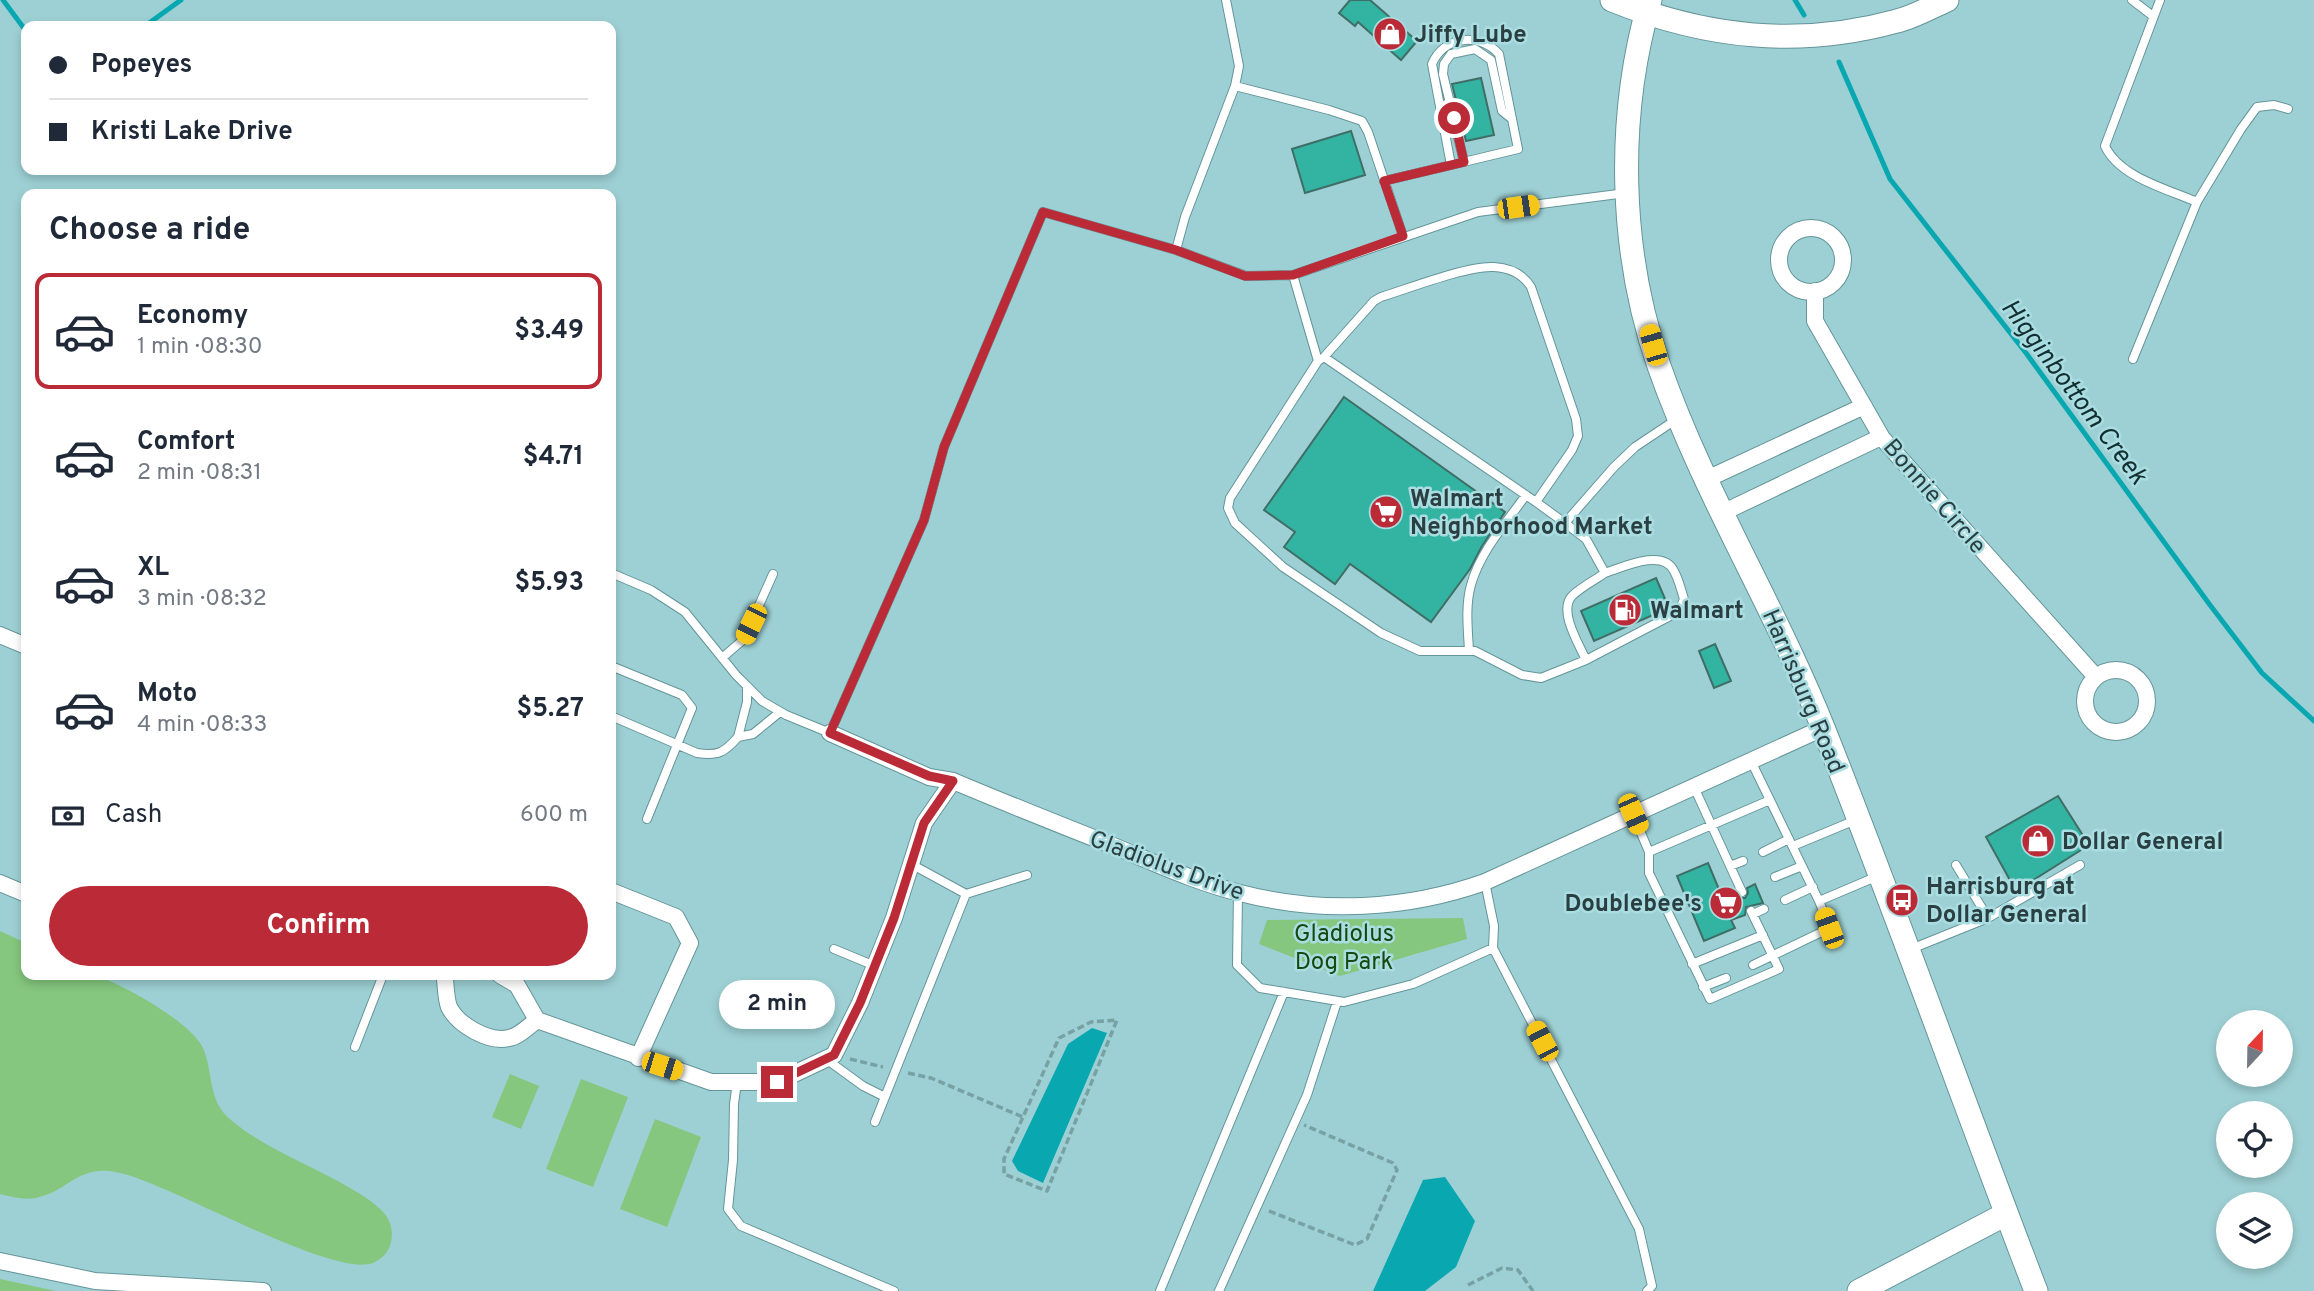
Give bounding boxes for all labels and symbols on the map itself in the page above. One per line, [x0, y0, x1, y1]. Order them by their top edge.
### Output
shop icon: Jiffy Lube [1371, 15, 1409, 53]
place label: Jiffy Lube [1414, 21, 1527, 51]
route start [1438, 102, 1470, 134]
car [1496, 194, 1541, 220]
water label: Higginbottom Creek [1992, 293, 2154, 493]
car [1638, 322, 1669, 368]
street label: Bonnie Circle [1875, 434, 1992, 561]
place label: Walmart Neighborhood Market [1410, 485, 1653, 543]
supermarket icon: Walmart Neighborhood Market [1367, 493, 1405, 531]
fuel station icon: Walmart [1606, 591, 1644, 629]
place label: Walmart [1650, 597, 1744, 627]
car [733, 601, 770, 647]
street label: Harrisburg Road [1754, 605, 1850, 778]
car [1615, 791, 1652, 837]
shop icon: Dollar General [2019, 822, 2057, 860]
street label: Gladiolus Drive [1085, 825, 1248, 909]
place label: Dollar General [2062, 828, 2223, 858]
place label: Harrisburg at Dollar General [1926, 873, 2087, 931]
bus stop icon: Harrisburg at Dollar General [1883, 881, 1921, 919]
supermarket icon: Doublebee's [1707, 884, 1745, 922]
place label: Doublebee's [1564, 890, 1702, 920]
car [1812, 905, 1847, 951]
park label: Gladiolus Dog Park [1294, 920, 1394, 978]
callout: 2 min [719, 981, 835, 1030]
north arrow [2216, 1010, 2292, 1087]
car [1523, 1018, 1562, 1064]
car [639, 1050, 686, 1082]
route end [761, 1066, 793, 1098]

